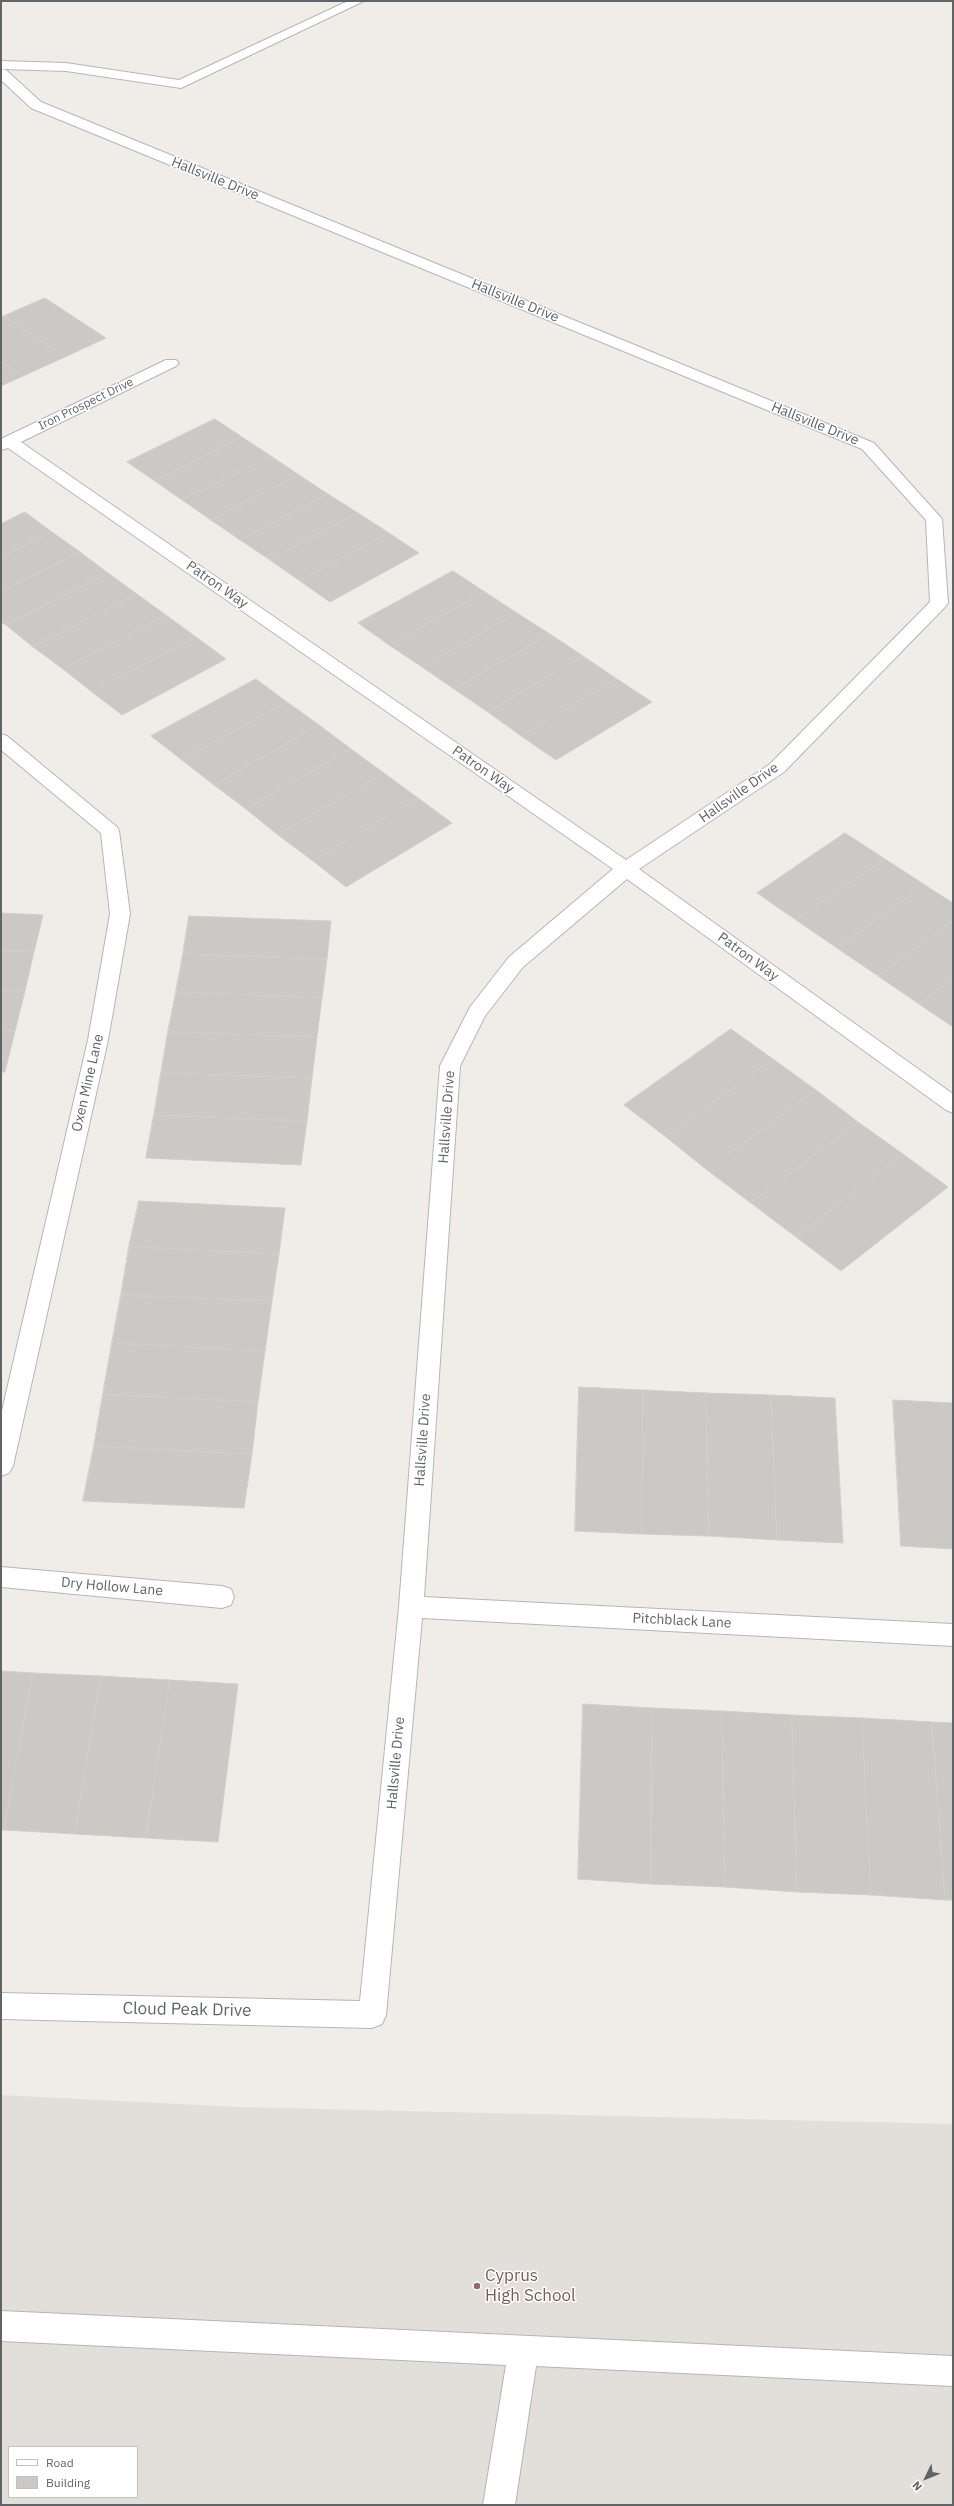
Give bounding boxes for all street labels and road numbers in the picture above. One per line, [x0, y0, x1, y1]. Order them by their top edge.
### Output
street label: Hallsville Drive [169, 154, 261, 204]
street label: Hallsville Drive [469, 276, 561, 326]
street label: Iron Prospect Drive [36, 375, 136, 433]
street label: Hallsville Drive [769, 399, 861, 449]
street label: Patron Way [183, 558, 251, 612]
street label: Patron Way [449, 743, 517, 797]
street label: Hallsville Drive [696, 759, 782, 827]
street label: Patron Way [714, 929, 782, 985]
street label: Oxen Mine Lane [69, 1033, 107, 1133]
street label: Hallsville Drive [435, 1070, 459, 1164]
street label: Hallsville Drive [411, 1393, 435, 1487]
street label: Dry Hollow Lane [60, 1574, 164, 1600]
street label: Pitchblack Lane [632, 1610, 732, 1632]
street label: Hallsville Drive [384, 1716, 408, 1810]
street label: Cloud Peak Drive [122, 1999, 252, 2021]

